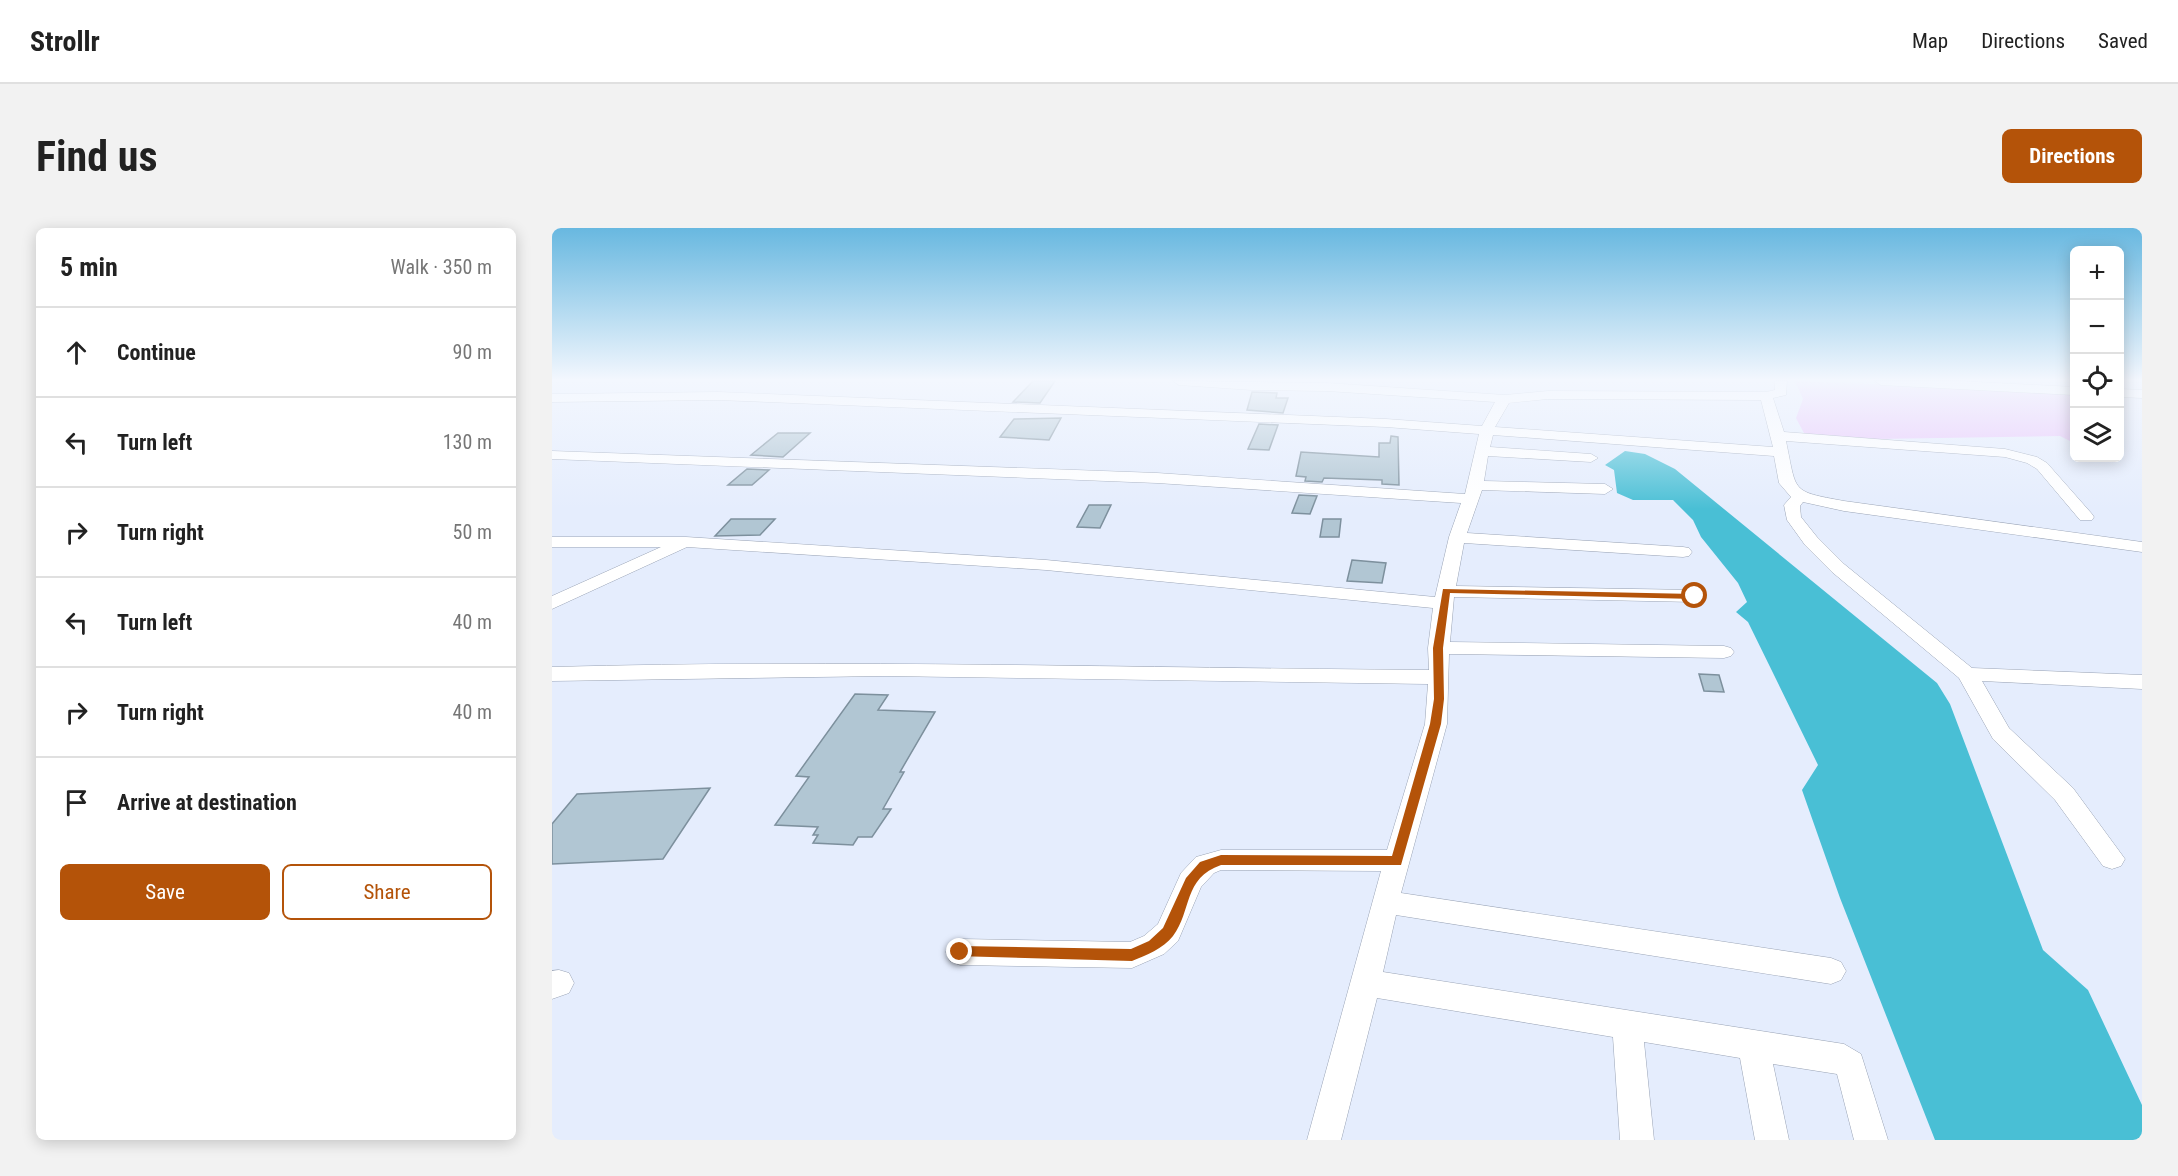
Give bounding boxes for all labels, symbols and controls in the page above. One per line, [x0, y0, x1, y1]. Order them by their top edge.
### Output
text: Strollr [30, 25, 100, 58]
text: Map [1912, 29, 1948, 53]
text: Directions [1981, 29, 2065, 53]
text: Saved [2098, 29, 2148, 53]
button: Directions [2002, 129, 2142, 183]
text: Find us [36, 132, 157, 181]
map controls [2070, 246, 2124, 462]
button: + [2070, 246, 2124, 300]
text: 5 min [60, 252, 118, 282]
text: Walk · 350 m [391, 255, 492, 279]
button: − [2070, 300, 2124, 354]
icon: ahead [60, 336, 93, 369]
text: Continue [117, 340, 196, 365]
text: 90 m [453, 340, 492, 364]
button: locate [2070, 354, 2124, 408]
button: layers [2070, 408, 2124, 462]
icon: left [60, 426, 93, 459]
text: Turn left [117, 430, 192, 455]
text: 130 m [443, 430, 492, 454]
icon: right [60, 516, 93, 549]
text: Turn right [117, 520, 204, 545]
text: 50 m [453, 520, 492, 544]
route start [1681, 582, 1707, 608]
icon: left [60, 606, 93, 639]
text: Turn left [117, 610, 192, 635]
text: 40 m [453, 610, 492, 634]
icon: right [60, 696, 93, 729]
text: Turn right [117, 700, 204, 725]
text: 40 m [453, 700, 492, 724]
icon: arrive [60, 786, 93, 819]
text: Arrive at destination [117, 790, 297, 815]
button: Save [60, 864, 270, 920]
button: Share [282, 864, 492, 920]
route end [946, 938, 972, 964]

